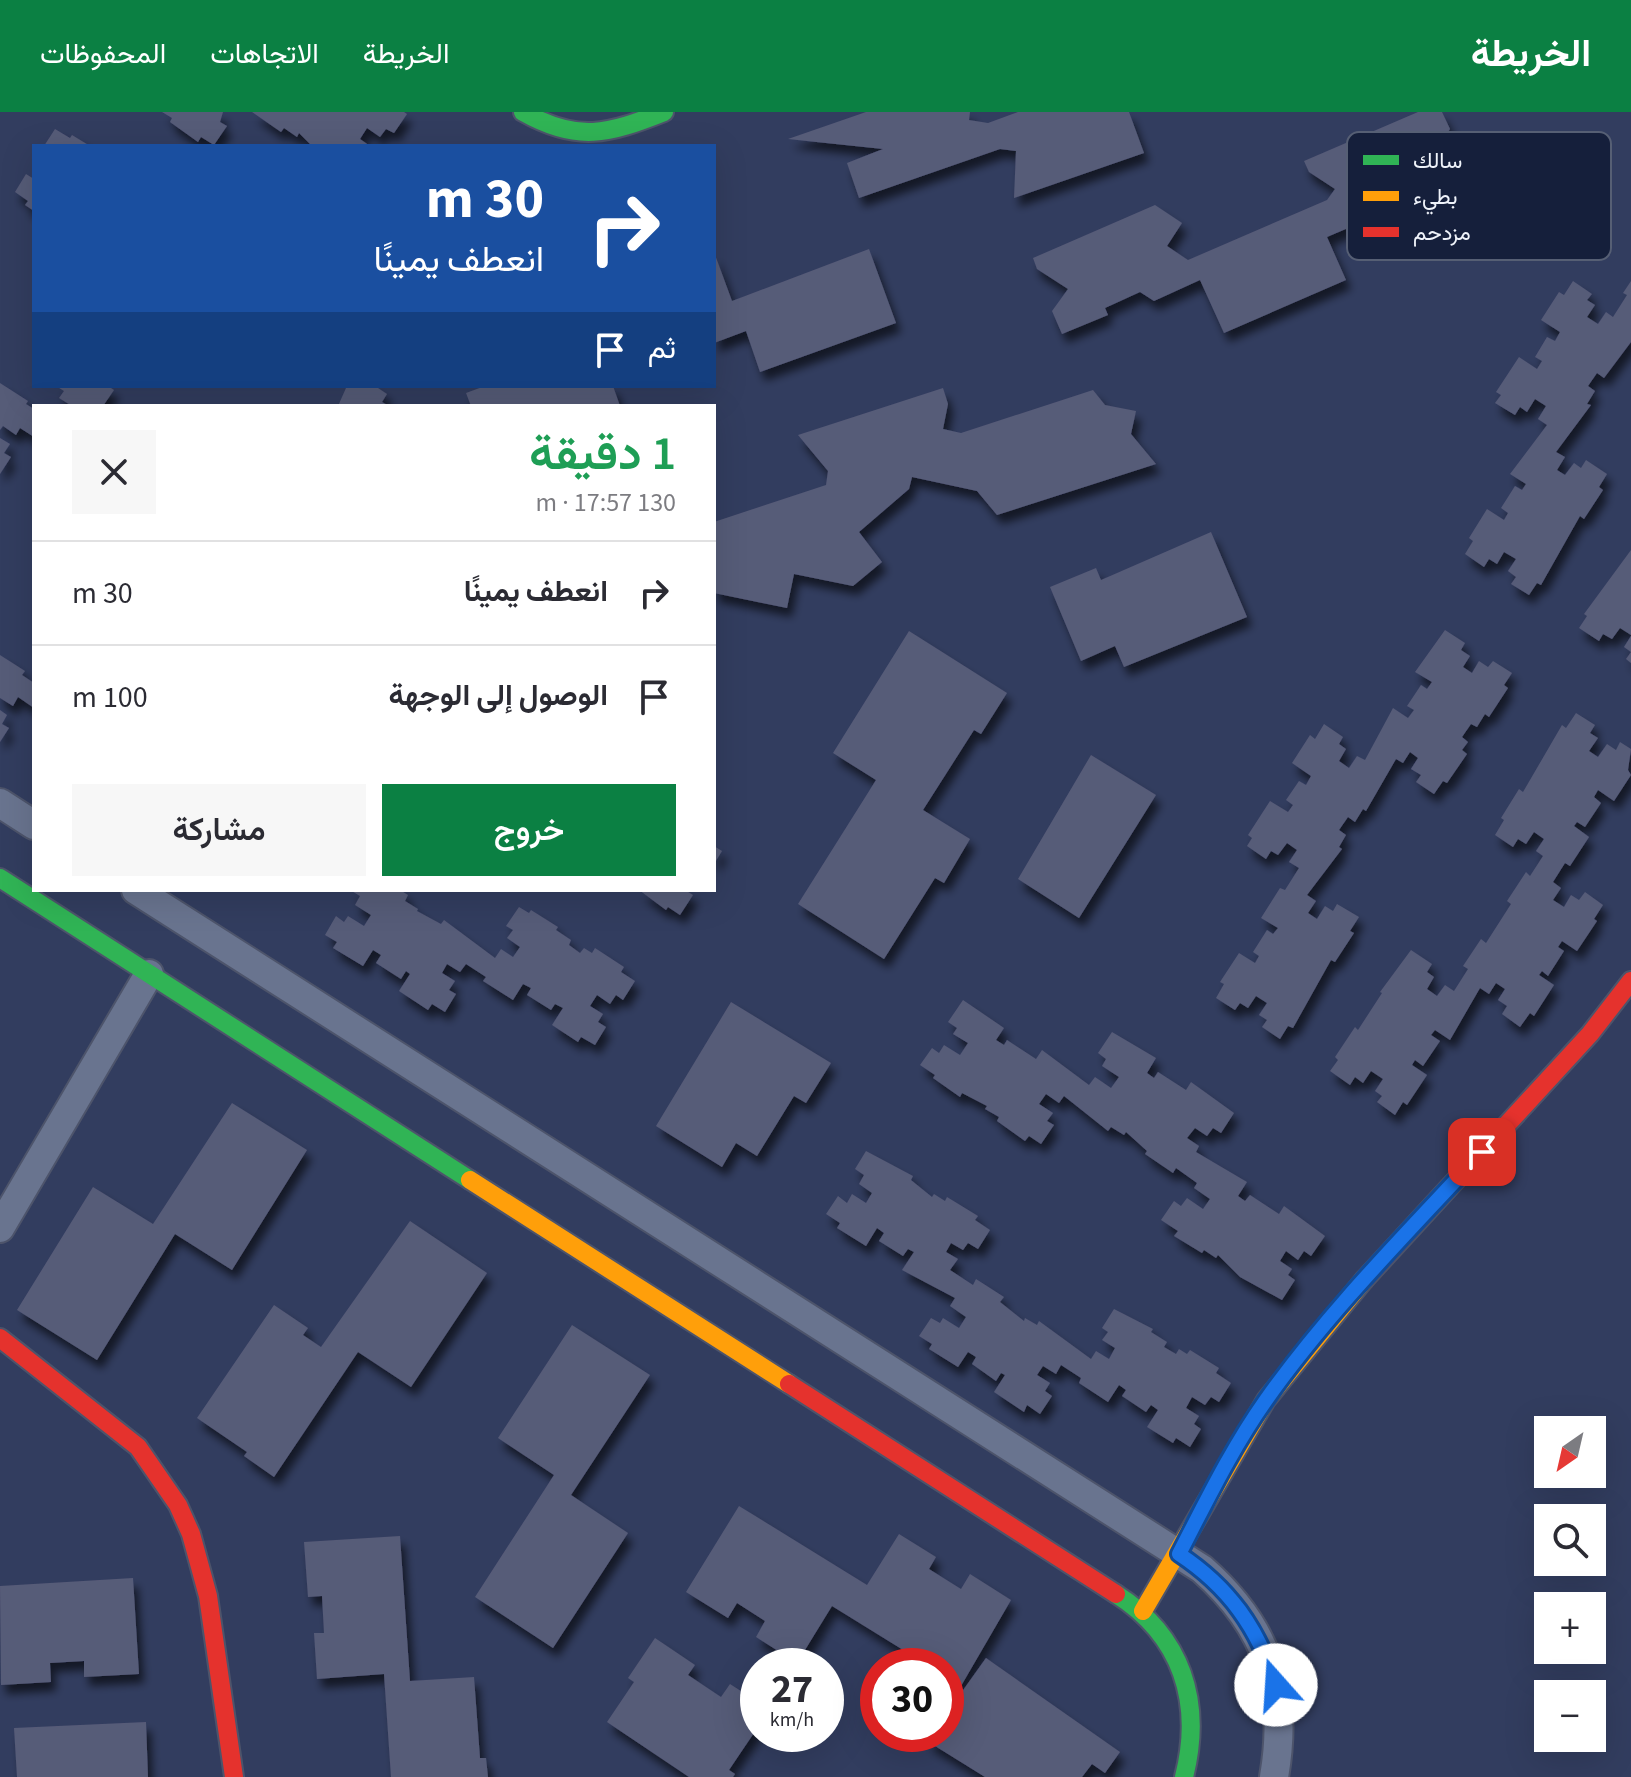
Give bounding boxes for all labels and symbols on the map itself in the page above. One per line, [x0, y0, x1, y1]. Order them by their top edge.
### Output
legend [1347, 132, 1611, 260]
text: سالك [1413, 145, 1462, 177]
text: بطيء [1413, 181, 1458, 215]
text: مزدحم [1413, 217, 1471, 249]
pin [1448, 1118, 1516, 1186]
north arrow [1534, 1416, 1606, 1488]
position arrow [1234, 1643, 1318, 1727]
speed limit sign: 30 [860, 1648, 964, 1752]

